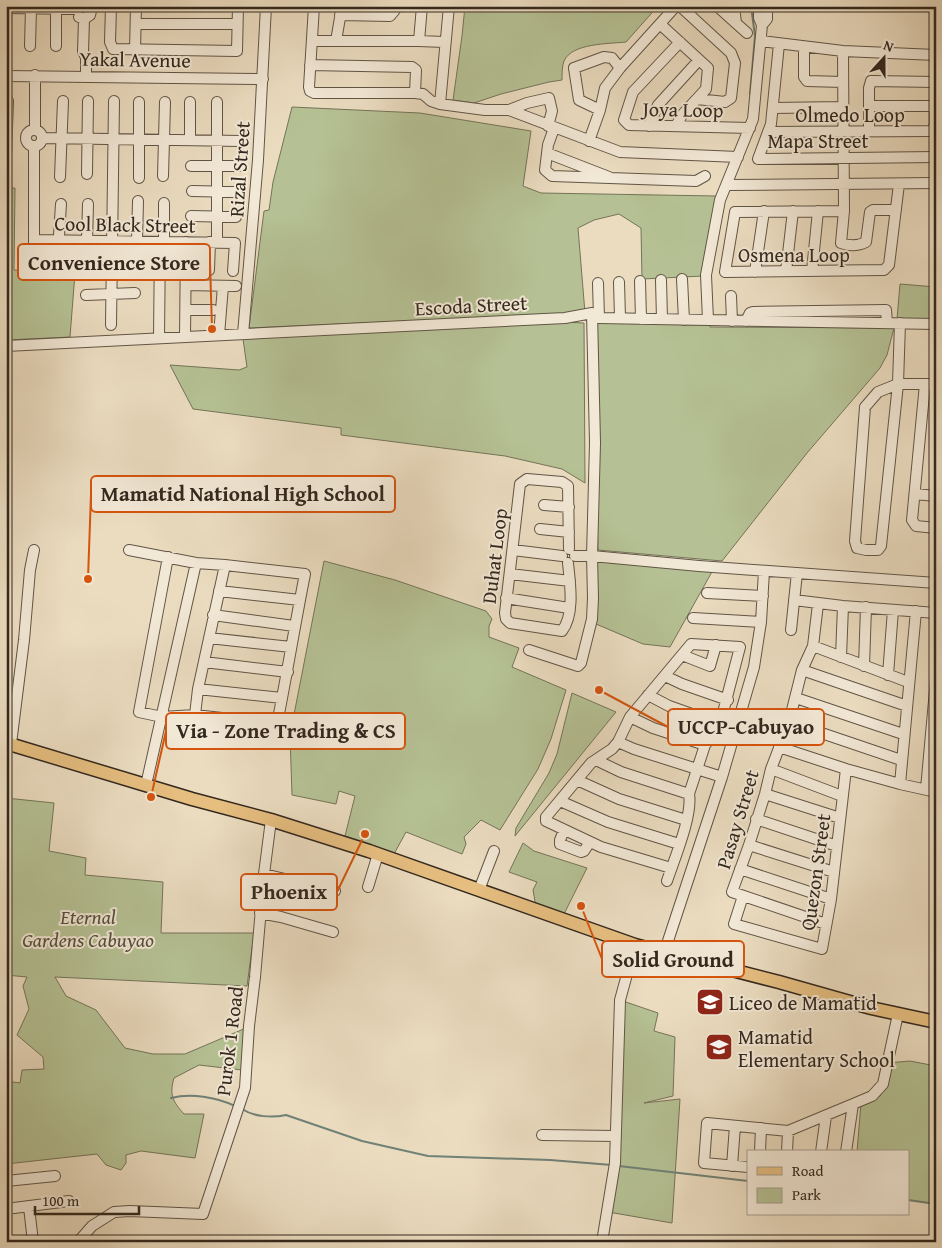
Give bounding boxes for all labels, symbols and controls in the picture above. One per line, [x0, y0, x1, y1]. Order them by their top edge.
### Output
north arrow [860, 32, 910, 82]
text: N [881, 35, 897, 57]
street label: Yakal Avenue [79, 44, 191, 74]
street label: Joya Loop [639, 94, 724, 124]
street label: Olmedo Loop [795, 100, 905, 129]
street label: Rizal Street [221, 120, 257, 218]
street label: Mapa Street [767, 126, 869, 155]
street label: Cool Black Street [54, 208, 196, 240]
street label: Osmena Loop [738, 240, 850, 269]
callout: Convenience Store [18, 244, 210, 280]
text: Convenience Store [28, 247, 200, 278]
street label: Escoda Street [414, 288, 528, 322]
callout: Mamatid National High School [91, 476, 395, 512]
text: Mamatid National High School [101, 478, 386, 509]
street label: Duhat Loop [474, 506, 514, 605]
callout: UCCP-Cabuyao [668, 709, 824, 745]
text: UCCP-Cabuyao [678, 711, 814, 742]
callout: Via - Zone Trading & CS [166, 713, 405, 749]
text: Via - Zone Trading & CS [176, 715, 396, 746]
street label: Pasay Street [708, 766, 766, 872]
street label: Quezon Street [792, 812, 838, 932]
callout: Phoenix [241, 874, 337, 910]
text: Phoenix [251, 876, 327, 907]
park label: Eternal Gardens Cabuyao [22, 902, 154, 954]
callout: Solid Ground [602, 941, 744, 977]
text: Solid Ground [612, 944, 734, 975]
street label: Purok 1 Road [208, 984, 250, 1097]
school or university icon: Liceo de Mamatid [695, 987, 725, 1017]
place label: Liceo de Mamatid [729, 988, 877, 1017]
place label: Mamatid Elementary School [738, 1022, 895, 1074]
school or university icon: Mamatid Elementary School [704, 1032, 734, 1062]
legend [747, 1150, 910, 1216]
text: Road [792, 1160, 823, 1181]
scale bar [35, 1183, 139, 1215]
text: Park [792, 1184, 821, 1205]
text: 100 m [42, 1190, 80, 1211]

